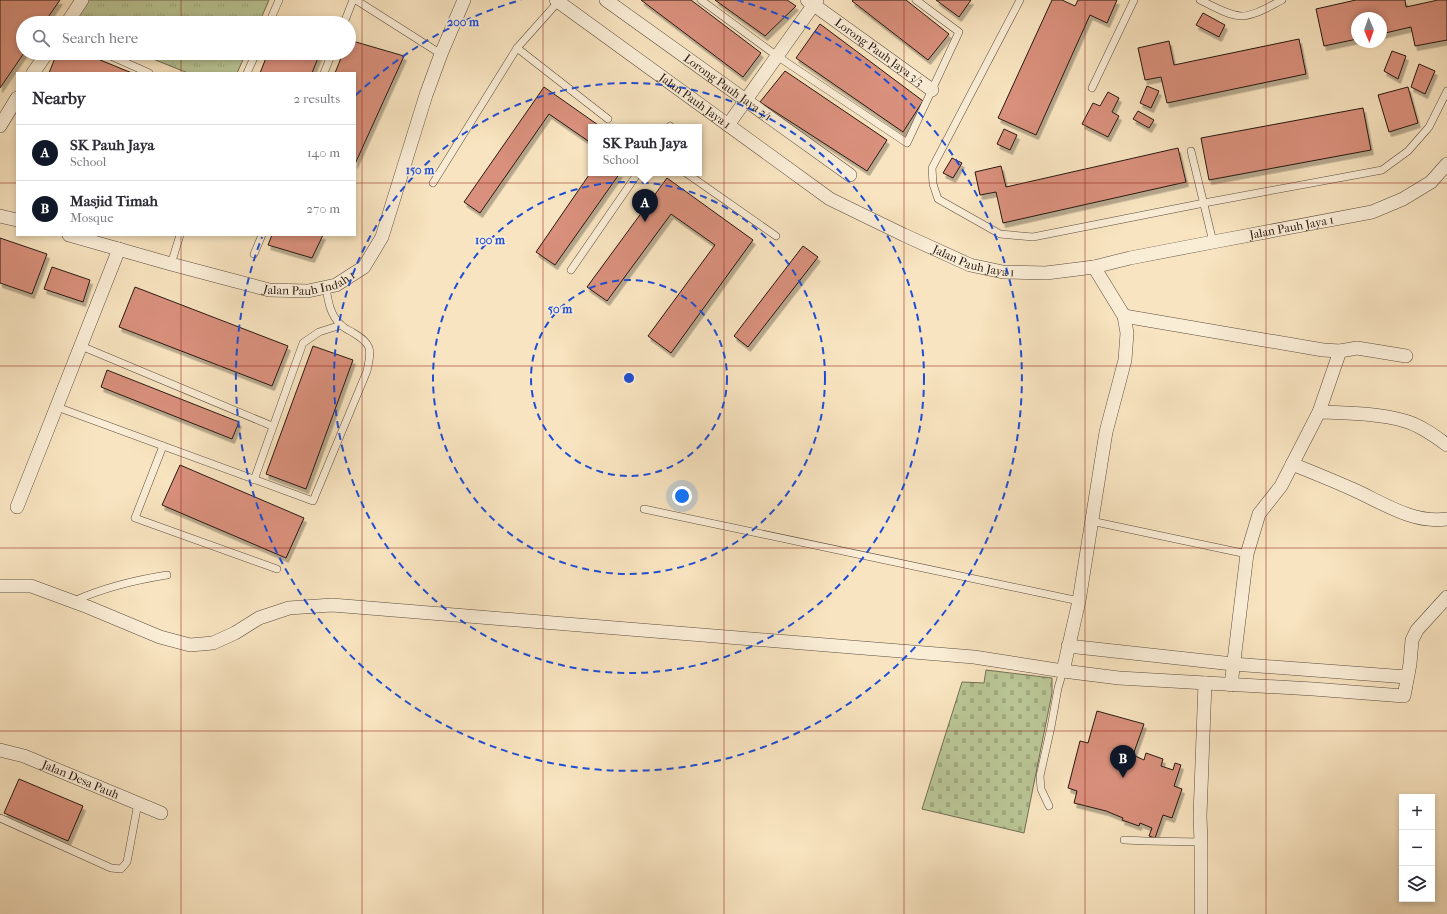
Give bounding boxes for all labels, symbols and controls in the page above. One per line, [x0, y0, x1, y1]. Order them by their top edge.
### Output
north arrow [1351, 12, 1387, 48]
text: 200 m [447, 15, 480, 29]
street label: Lorong Pauh Jaya 3/3 [832, 15, 926, 89]
search box [16, 16, 356, 60]
icon: search [30, 27, 52, 49]
text: Search here [62, 29, 138, 47]
street label: Lorong Pauh Jaya 3/1 [681, 51, 775, 124]
street label: Jalan Pauh Jaya 1 [656, 70, 734, 132]
text: Nearby [32, 88, 86, 108]
text: 2 results [294, 91, 340, 106]
popup [588, 124, 702, 176]
text: SK Pauh Jaya [603, 134, 687, 152]
text: SK Pauh Jaya [70, 136, 155, 154]
text: A [41, 145, 49, 160]
text: 140 m [307, 145, 340, 160]
text: School [603, 152, 639, 167]
text: School [70, 154, 106, 169]
text: 150 m [406, 163, 435, 177]
pin: A [632, 189, 658, 222]
text: Masjid Timah [70, 192, 158, 210]
text: B [41, 201, 49, 216]
text: 270 m [306, 201, 340, 216]
text: Mosque [70, 210, 114, 225]
street label: Jalan Pauh Jaya 1 [1247, 212, 1335, 242]
text: 100 m [475, 233, 506, 247]
street label: Jalan Pauh Jaya 1 [930, 242, 1015, 279]
street label: Jalan Pauh Indah 1 [261, 268, 358, 298]
text: 50 m [548, 302, 573, 316]
centre of rings [622, 371, 636, 385]
your location [672, 486, 692, 506]
pin: B [1110, 745, 1136, 778]
street label: Jalan Desa Pauh [39, 757, 121, 802]
map controls [1399, 794, 1435, 902]
button: + [1399, 794, 1435, 830]
button: − [1399, 830, 1435, 866]
button: layers [1399, 866, 1435, 902]

